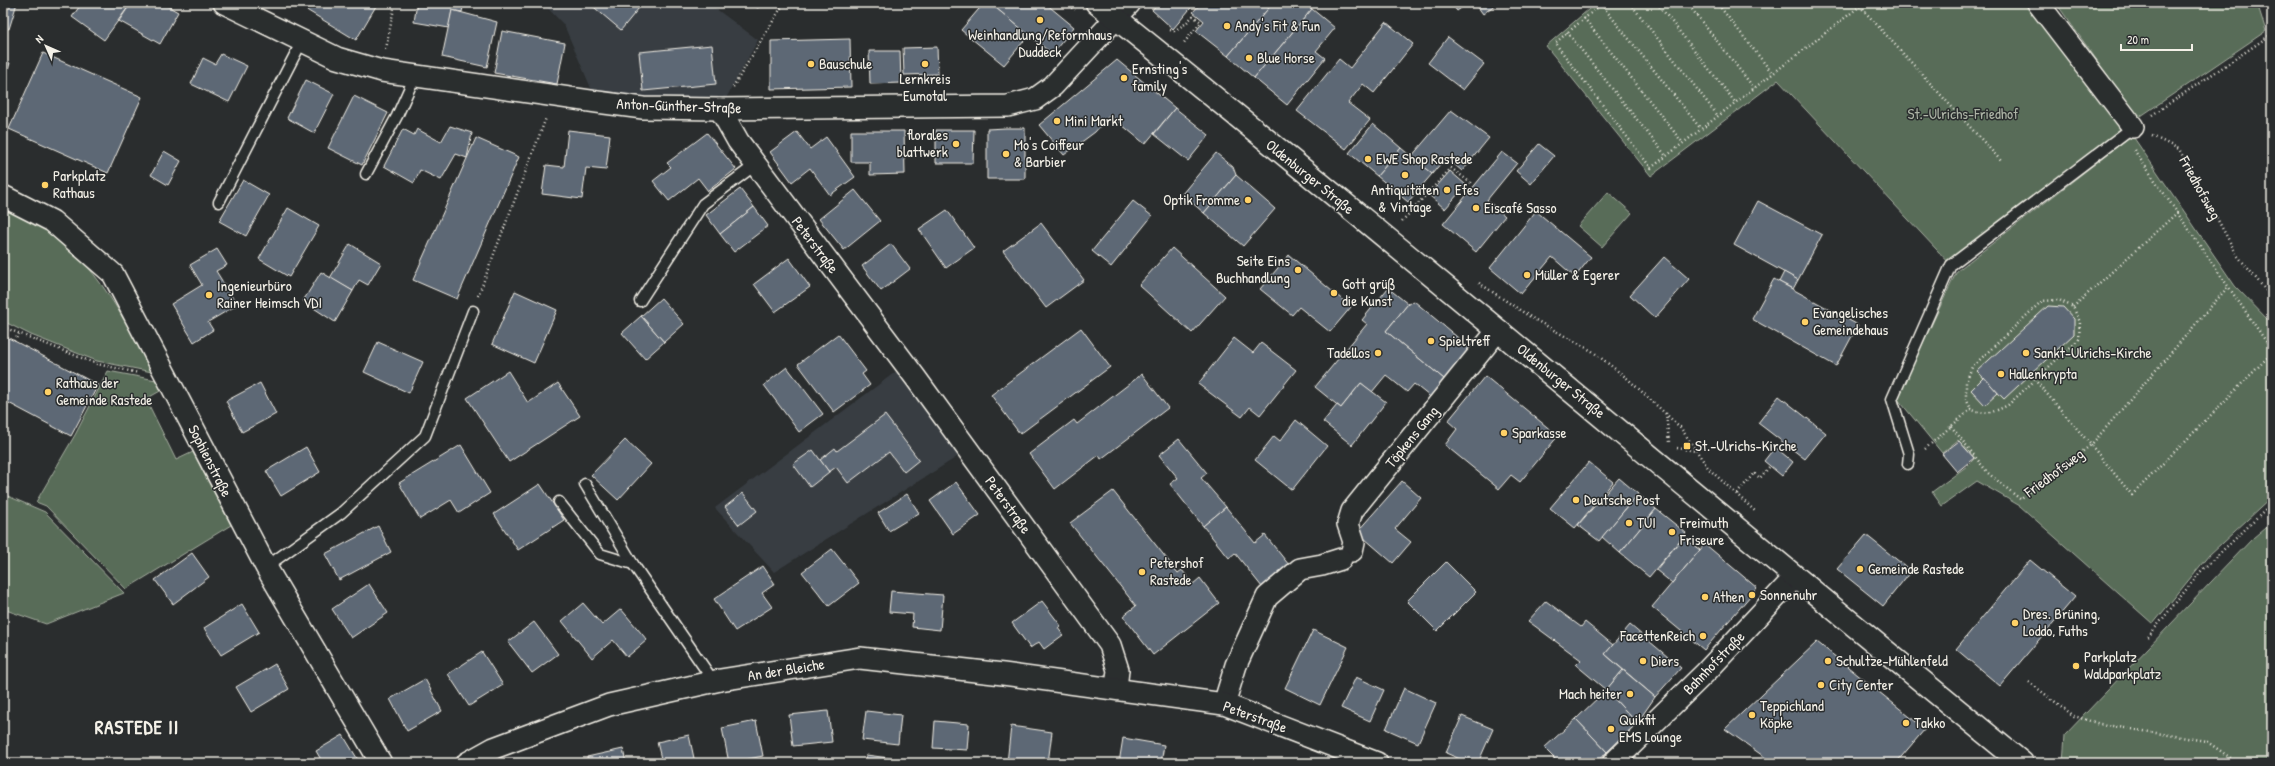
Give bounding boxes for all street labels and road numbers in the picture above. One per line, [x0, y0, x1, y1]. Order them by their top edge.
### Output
street label: Anton-Günther-Straße [616, 93, 742, 118]
street label: Oldenburger Straße [1262, 134, 1359, 219]
street label: Friedhofsweg [2174, 151, 2227, 224]
street label: Peterstraße [787, 212, 844, 278]
street label: Oldenburger Straße [1513, 338, 1610, 423]
street label: Töpkens Gang [1380, 401, 1443, 472]
street label: Sophienstraße [183, 421, 238, 500]
street label: Friedhofsweg [2019, 443, 2088, 503]
street label: Peterstraße [980, 472, 1036, 538]
street label: Bahnhofstraße [1678, 626, 1749, 699]
street label: An der Bleiche [746, 653, 826, 686]
street label: Peterstraße [1220, 695, 1290, 738]

